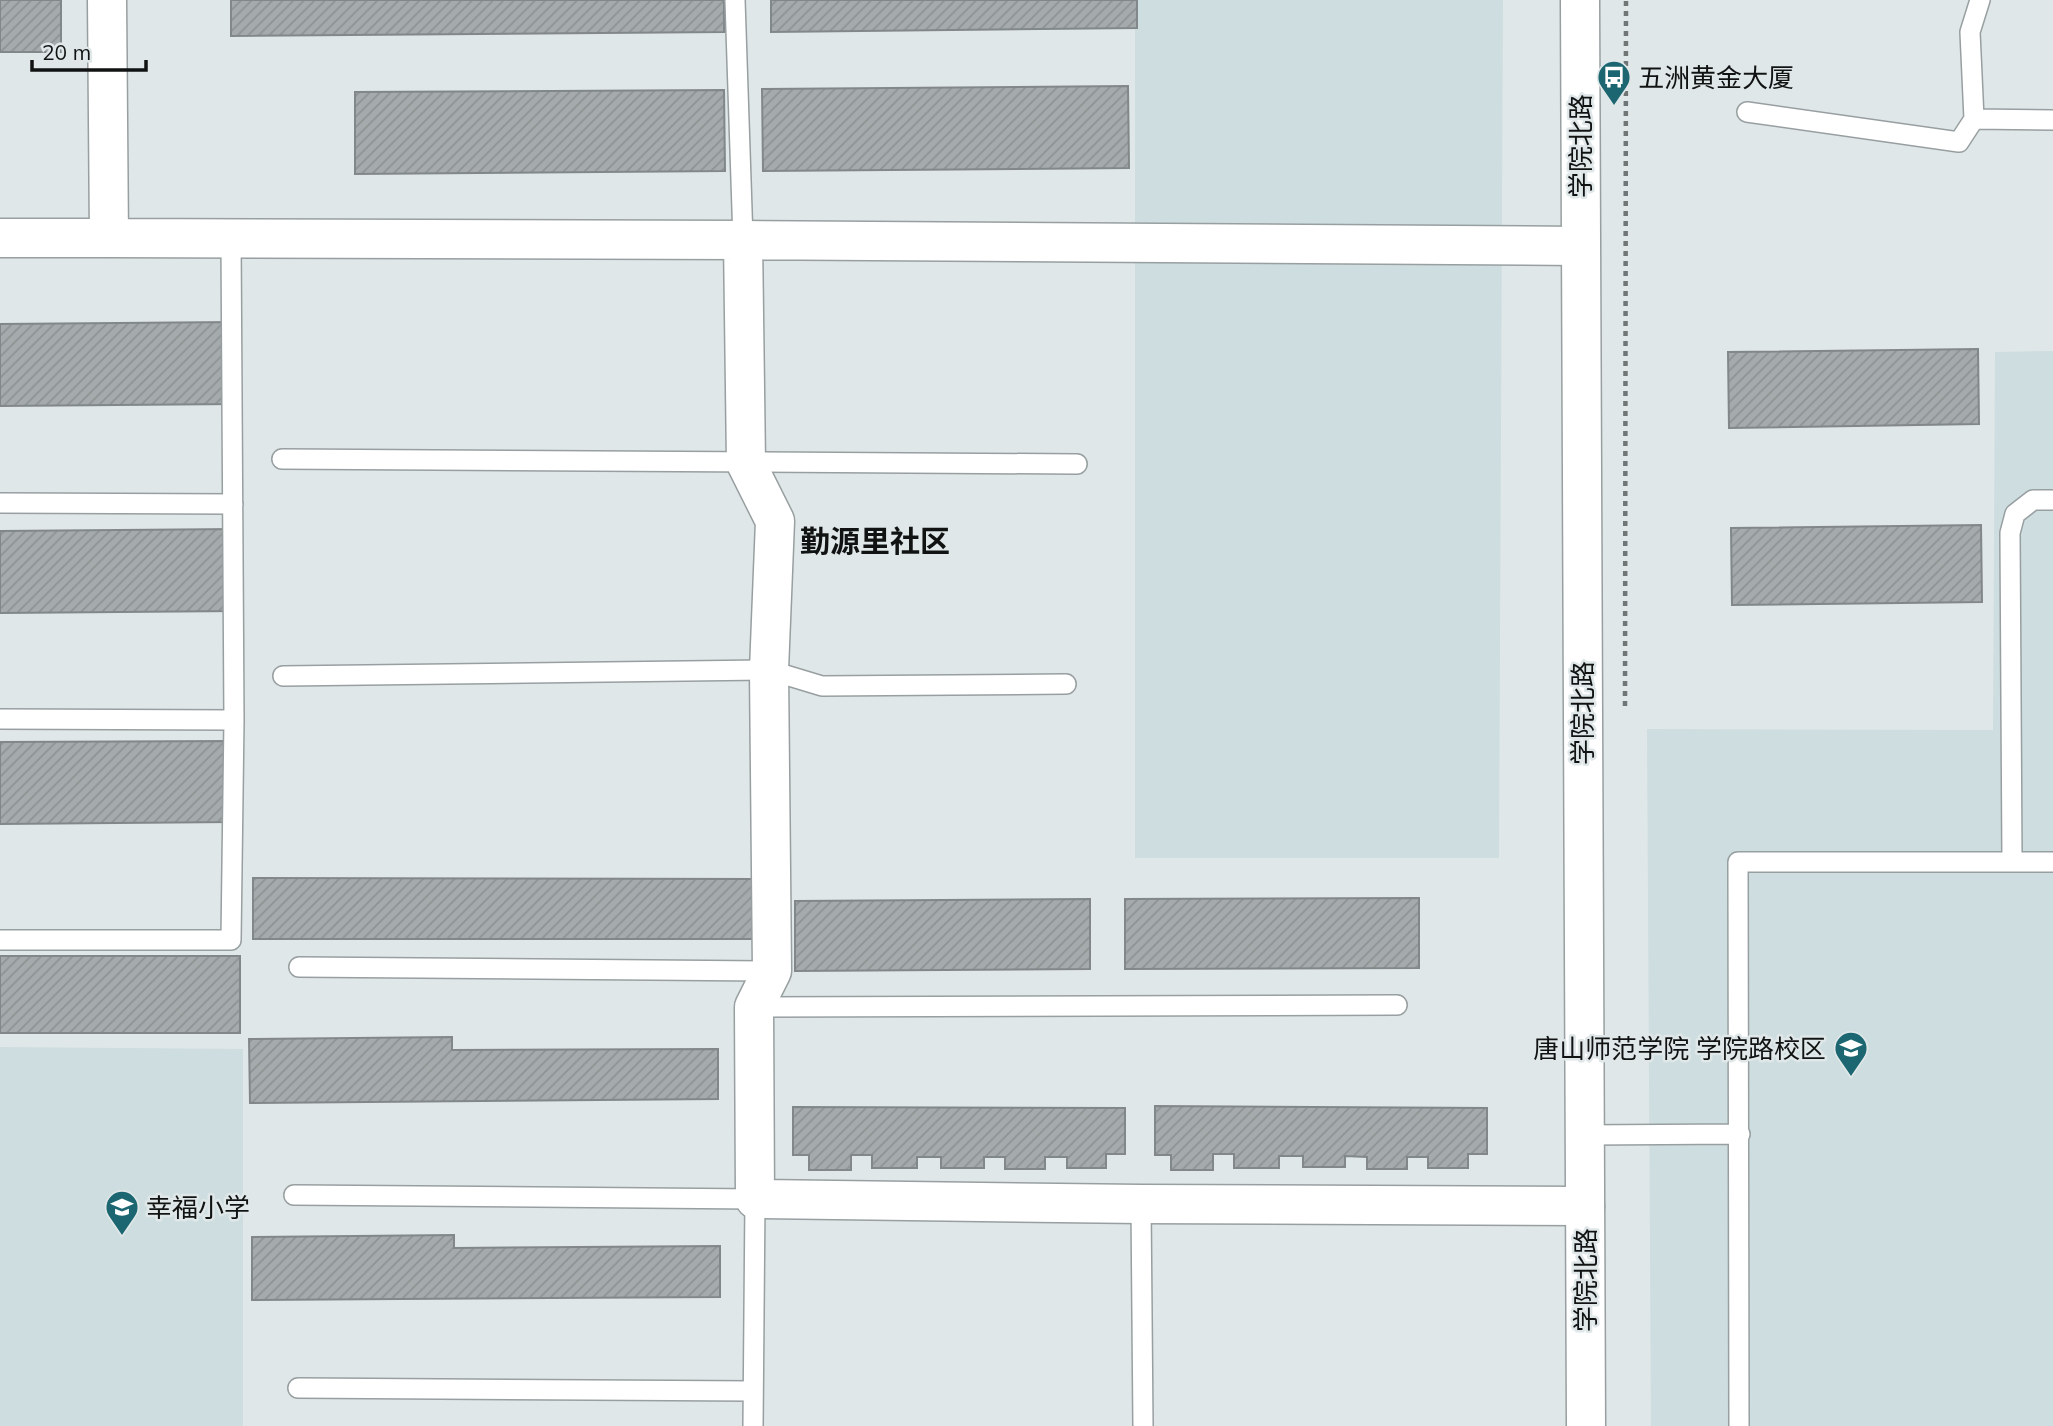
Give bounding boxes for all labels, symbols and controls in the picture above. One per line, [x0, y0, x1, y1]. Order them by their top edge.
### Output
scale bar [32, 28, 145, 72]
text: 20 m [42, 39, 91, 65]
bus stop icon: 五洲黄金大厦 [1595, 58, 1633, 107]
place label: 五洲黄金大厦 [1638, 61, 1794, 94]
street label: 学院北路 [1564, 94, 1597, 198]
district label: 勤源里社区 [800, 522, 950, 560]
street label: 学院北路 [1566, 661, 1599, 765]
school or university icon: 唐山师范学院 学院路校区 [1832, 1029, 1870, 1078]
place label: 唐山师范学院 学院路校区 [1533, 1032, 1826, 1065]
school or university icon: 幸福小学 [103, 1188, 141, 1237]
place label: 幸福小学 [146, 1191, 250, 1224]
street label: 学院北路 [1569, 1228, 1602, 1332]

